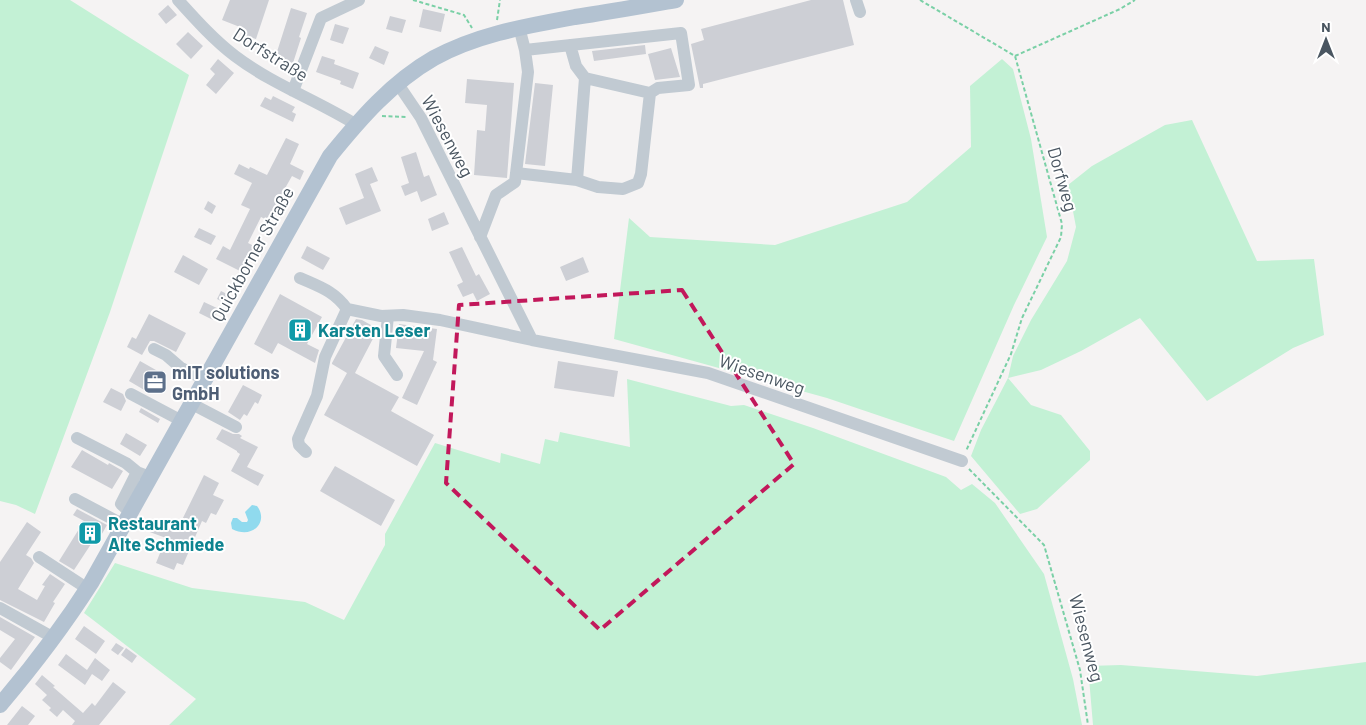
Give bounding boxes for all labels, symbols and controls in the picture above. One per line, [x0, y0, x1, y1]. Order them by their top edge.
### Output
north arrow [1301, 15, 1351, 65]
text: N [1321, 18, 1331, 35]
street label: Dorfstraße [229, 22, 313, 86]
street label: Wiesenweg [417, 91, 479, 181]
street label: Dorfweg [1043, 144, 1083, 214]
street label: Quickborner Straße [206, 183, 298, 325]
building icon: Karsten Leser [287, 317, 313, 343]
place label: Karsten Leser [318, 319, 430, 341]
street label: Wiesenweg [716, 349, 808, 399]
place label: mIT solutions GmbH [172, 361, 280, 404]
office icon: mIT solutions GmbH [142, 369, 168, 395]
place label: Restaurant Alte Schmiede [108, 512, 224, 555]
building icon: Restaurant Alte Schmiede [77, 520, 103, 546]
street label: Wiesenweg [1065, 592, 1109, 684]

